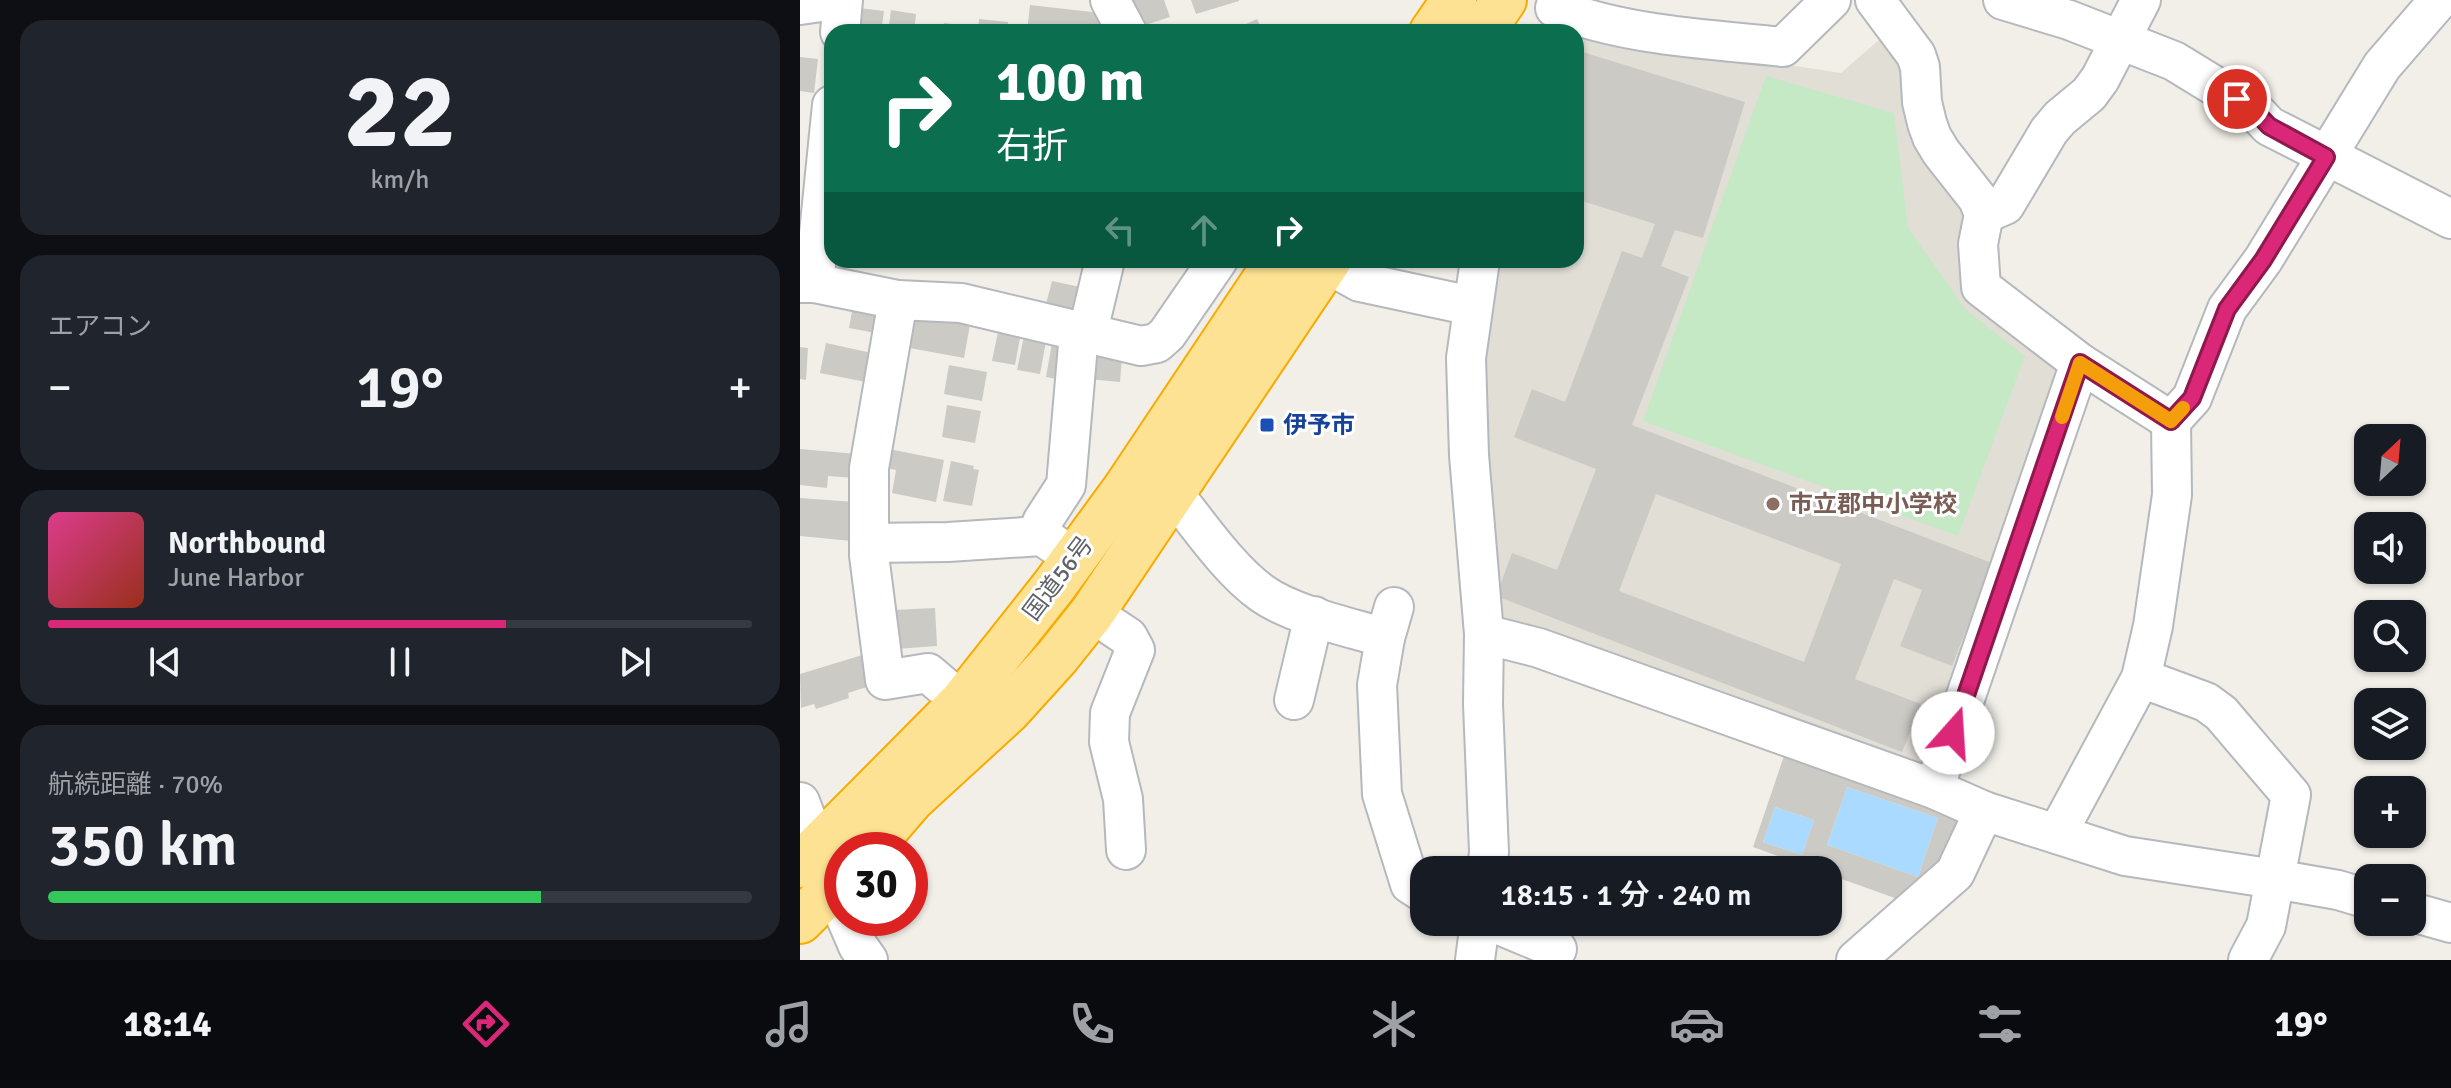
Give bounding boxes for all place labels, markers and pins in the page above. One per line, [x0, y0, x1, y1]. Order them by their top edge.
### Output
pin [2203, 65, 2271, 133]
place label: 伊予市 [1283, 410, 1355, 440]
marker: 伊予市 [1258, 416, 1276, 434]
place label: 市立郡中小学校 [1789, 489, 1957, 519]
marker: 市立郡中小学校 [1764, 495, 1782, 513]

